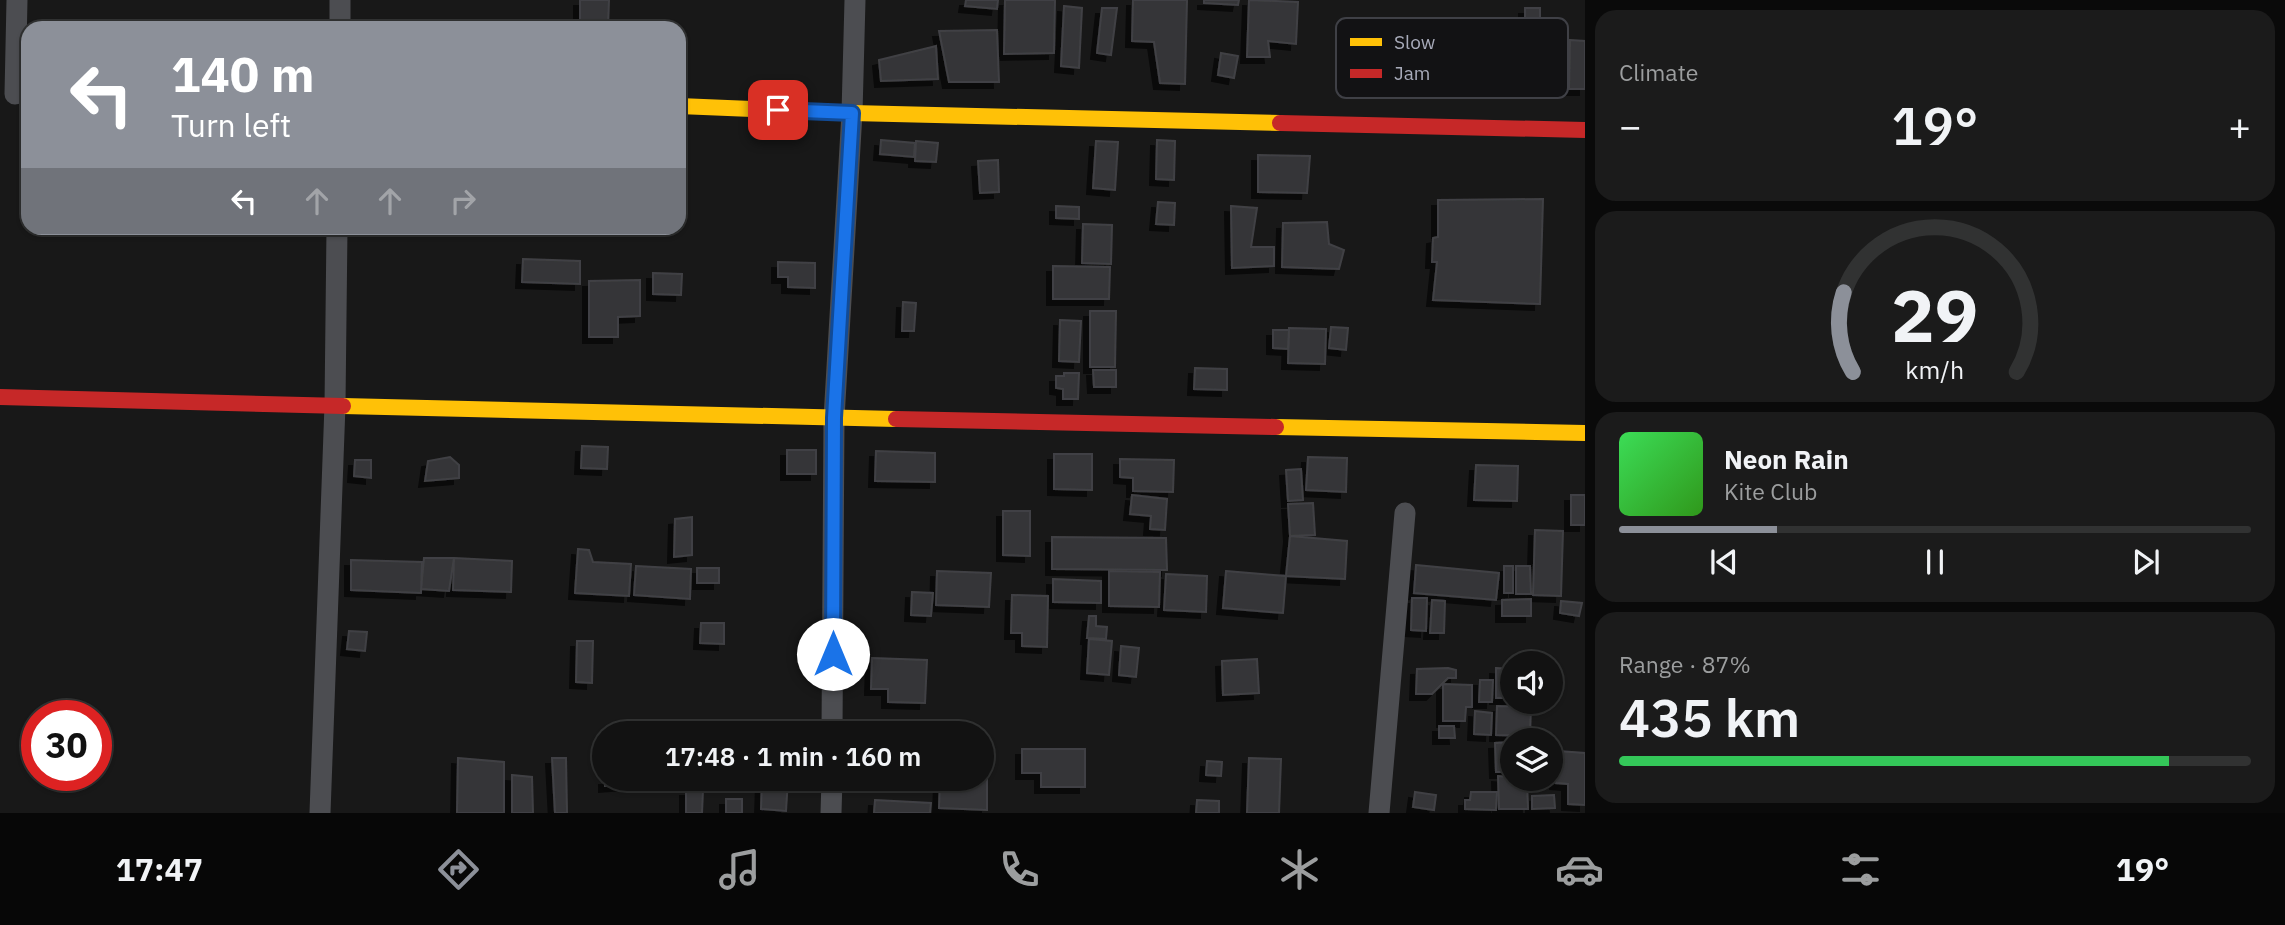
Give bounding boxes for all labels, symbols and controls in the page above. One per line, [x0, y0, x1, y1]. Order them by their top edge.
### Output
legend [1336, 18, 1568, 98]
text: Slow [1394, 30, 1435, 54]
text: 140 m [171, 42, 315, 105]
icon: left [56, 49, 147, 140]
text: Climate [1619, 57, 1698, 87]
text: Jam [1394, 61, 1430, 85]
pin [748, 80, 808, 140]
icon: arrive [759, 91, 797, 129]
text: 19° [1892, 92, 1978, 159]
text: − [1619, 101, 1642, 150]
text: + [2228, 101, 2251, 150]
text: Turn left [171, 104, 291, 146]
icon: left [225, 182, 263, 220]
icon: ahead [298, 182, 336, 220]
icon: ahead [371, 182, 409, 220]
icon: right [444, 182, 482, 220]
text: 29 [1891, 268, 1979, 363]
text: km/h [1906, 353, 1964, 386]
text: Neon Rain [1724, 442, 1849, 476]
text: Kite Club [1724, 476, 1817, 506]
icon: previous [1705, 543, 1743, 581]
icon: pause [1916, 543, 1954, 581]
icon: next [2127, 543, 2165, 581]
position arrow [796, 617, 870, 691]
text: Range · 87% [1619, 649, 1751, 679]
map controls [1500, 651, 1563, 791]
button: sound [1500, 651, 1563, 714]
text: 435 km [1619, 684, 1800, 751]
speed limit sign: 30 [21, 700, 112, 791]
button: layers [1500, 728, 1563, 791]
text: 17:48 · 1 min · 160 m [665, 739, 921, 773]
icon: directions [434, 845, 483, 894]
icon: music [715, 845, 764, 894]
icon: phone [995, 845, 1044, 894]
icon: climate [1275, 845, 1324, 894]
icon: car [1555, 845, 1604, 894]
icon: filters [1836, 845, 1885, 894]
text: 17:47 [116, 848, 203, 890]
text: 19° [2116, 848, 2169, 890]

